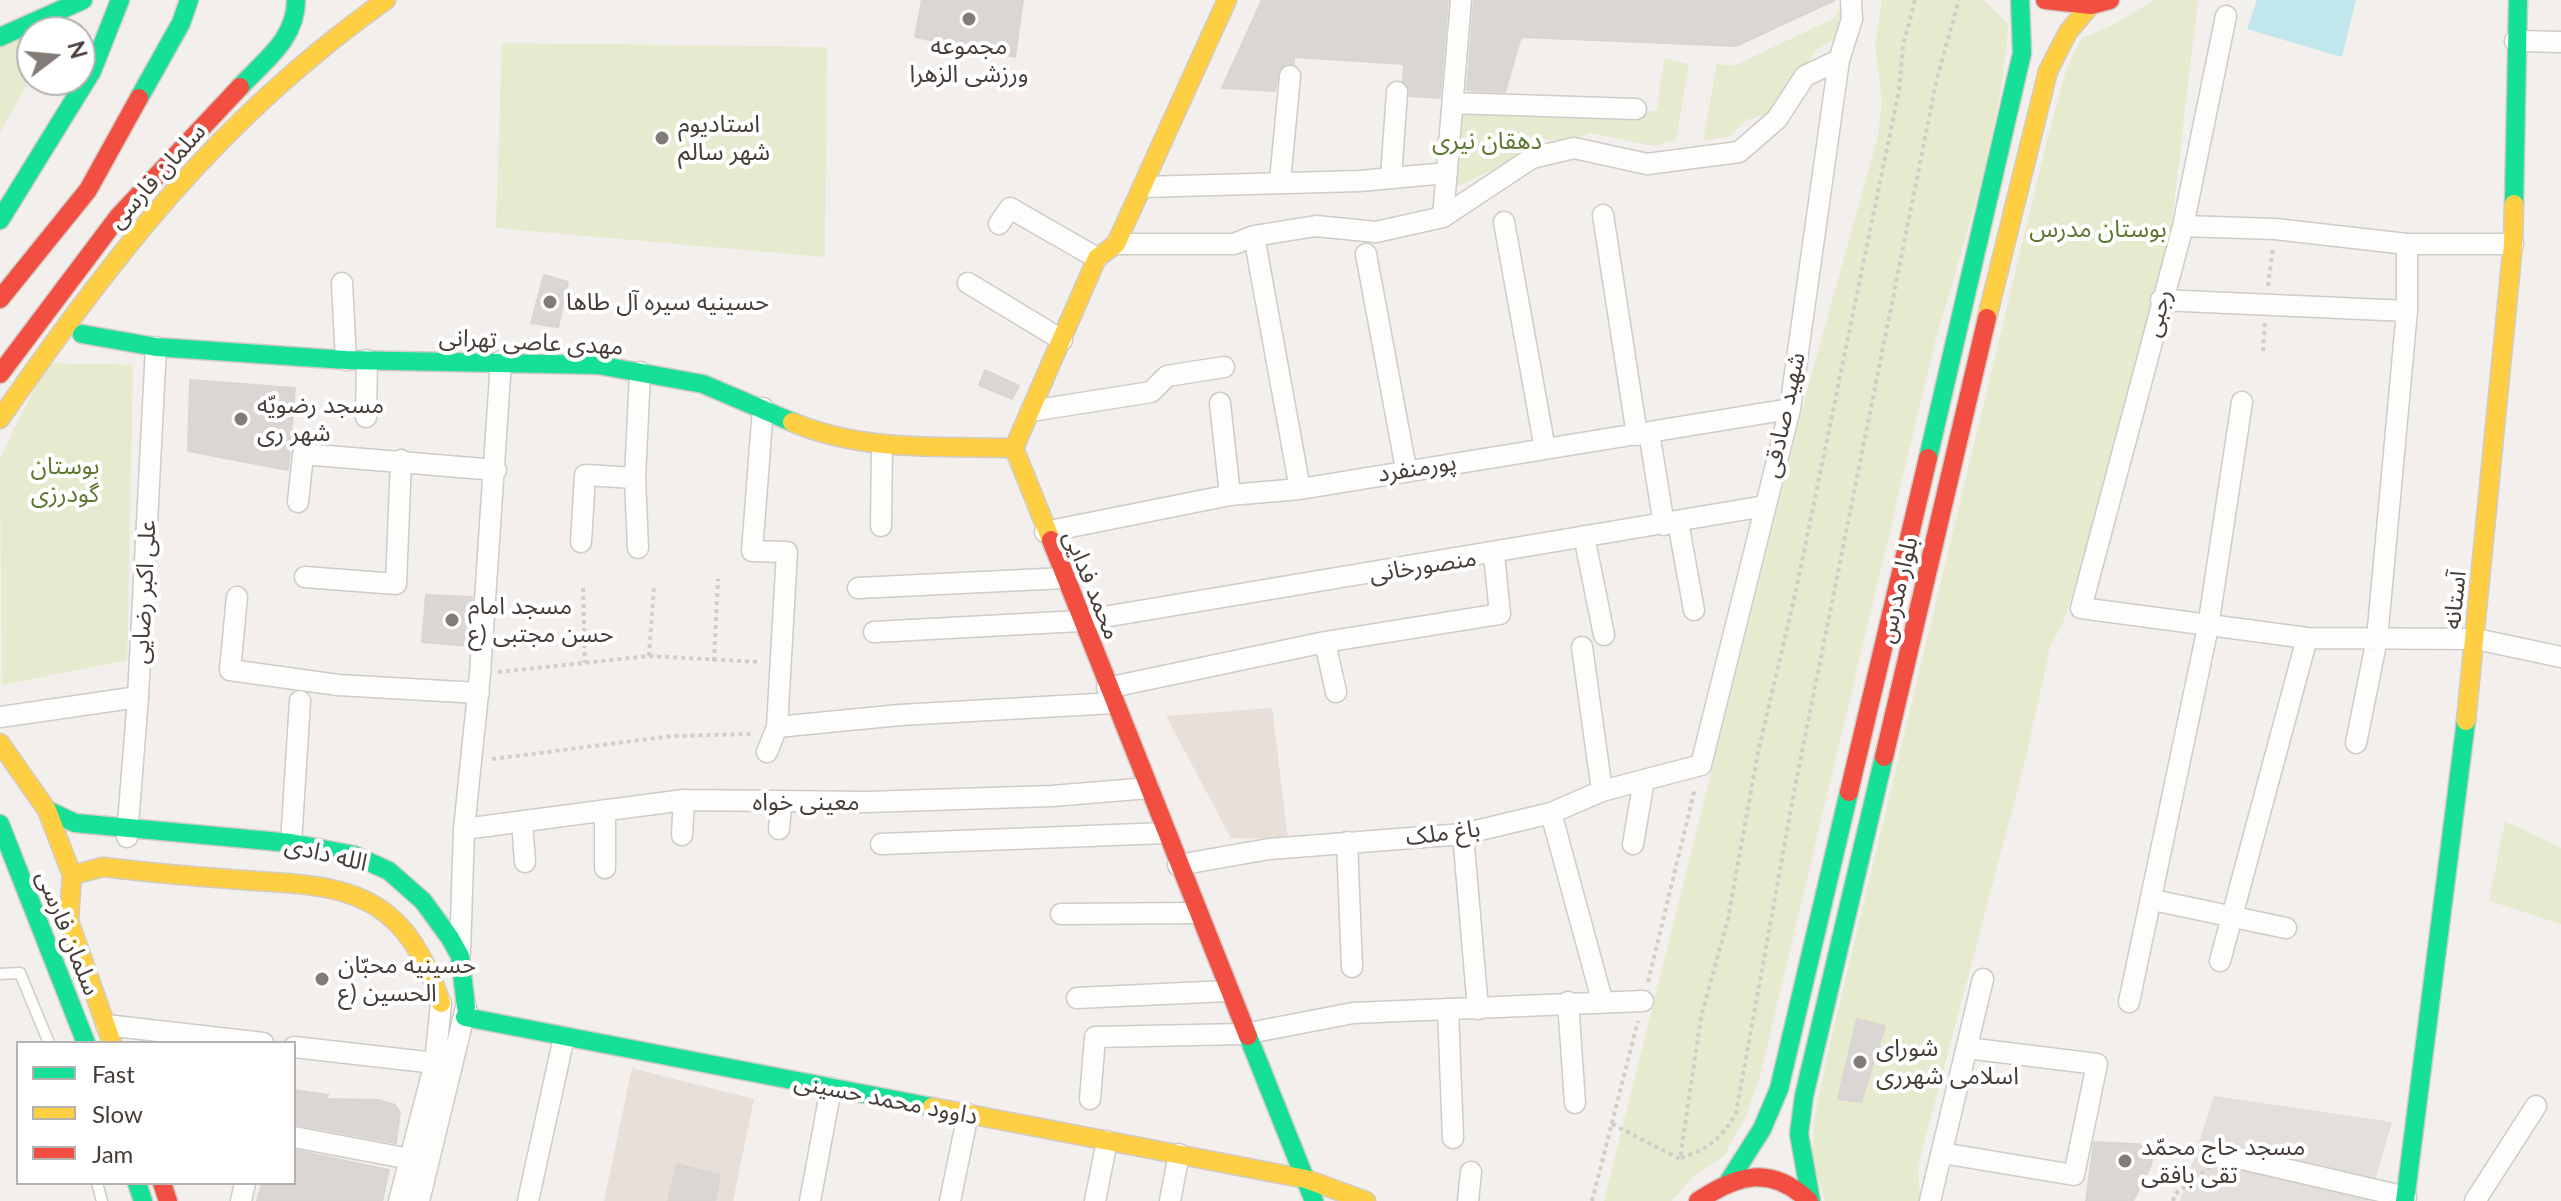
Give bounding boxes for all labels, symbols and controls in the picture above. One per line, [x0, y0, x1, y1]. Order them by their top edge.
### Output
marker: مجموعه ورزشی الزهرا [960, 10, 978, 28]
north arrow [16, 16, 96, 96]
place label: مجموعه ورزشی الزهرا [909, 32, 1029, 88]
text: N [62, 38, 93, 62]
place label: استادیوم شهر سالم [678, 110, 770, 166]
street label: سلمان فارسی [102, 117, 212, 235]
park label: دهقان نیری [1432, 127, 1542, 155]
marker: استادیوم شهر سالم [653, 129, 671, 147]
park label: بوستان مدرس [2029, 215, 2167, 243]
street label: رجبی [2138, 286, 2178, 340]
place label: حسینیه سیره آل طاها [566, 288, 769, 316]
marker: حسینیه سیره آل طاها [541, 293, 559, 311]
street label: مهدی عاصی تهرانی [438, 323, 624, 361]
street label: شهید صادقی [1757, 350, 1811, 480]
place label: مسجد رضویّه شهر ری [257, 391, 384, 447]
marker: مسجد رضویّه شهر ری [232, 410, 250, 428]
street label: پورمنفرد [1376, 448, 1458, 488]
park label: بوستان گودرزی [31, 452, 99, 508]
street label: علی اکبر رضایی [126, 519, 162, 665]
street label: محمد فدایی [1057, 526, 1127, 644]
street label: بلوار مدرس [1872, 534, 1924, 646]
street label: منصورخانی [1367, 543, 1479, 589]
street label: آستانه [2438, 569, 2472, 631]
place label: مسجد امام حسن مجتبی (ع [468, 592, 614, 648]
marker: مسجد امام حسن مجتبی (ع [443, 611, 461, 629]
street label: معینی خواه [753, 788, 859, 816]
street label: باغ ملک [1404, 814, 1482, 852]
street label: الله دادی [282, 831, 370, 877]
street label: سلمان فارسی [30, 867, 106, 999]
place label: حسینیه محبّان الحسین (ع [338, 951, 476, 1007]
marker: حسینیه محبّان الحسین (ع [313, 970, 331, 988]
place label: شورای اسلامی شهرری [1876, 1034, 2019, 1090]
legend [16, 1041, 296, 1185]
marker: شورای اسلامی شهرری [1851, 1053, 1869, 1071]
text: Fast [92, 1059, 135, 1088]
street label: داوود محمد حسینی [792, 1067, 980, 1131]
text: Slow [92, 1099, 143, 1128]
place label: مسجد حاج محمّد تقی بافقی [2141, 1133, 2305, 1189]
text: Jam [92, 1139, 133, 1168]
marker: مسجد حاج محمّد تقی بافقی [2116, 1152, 2134, 1170]

